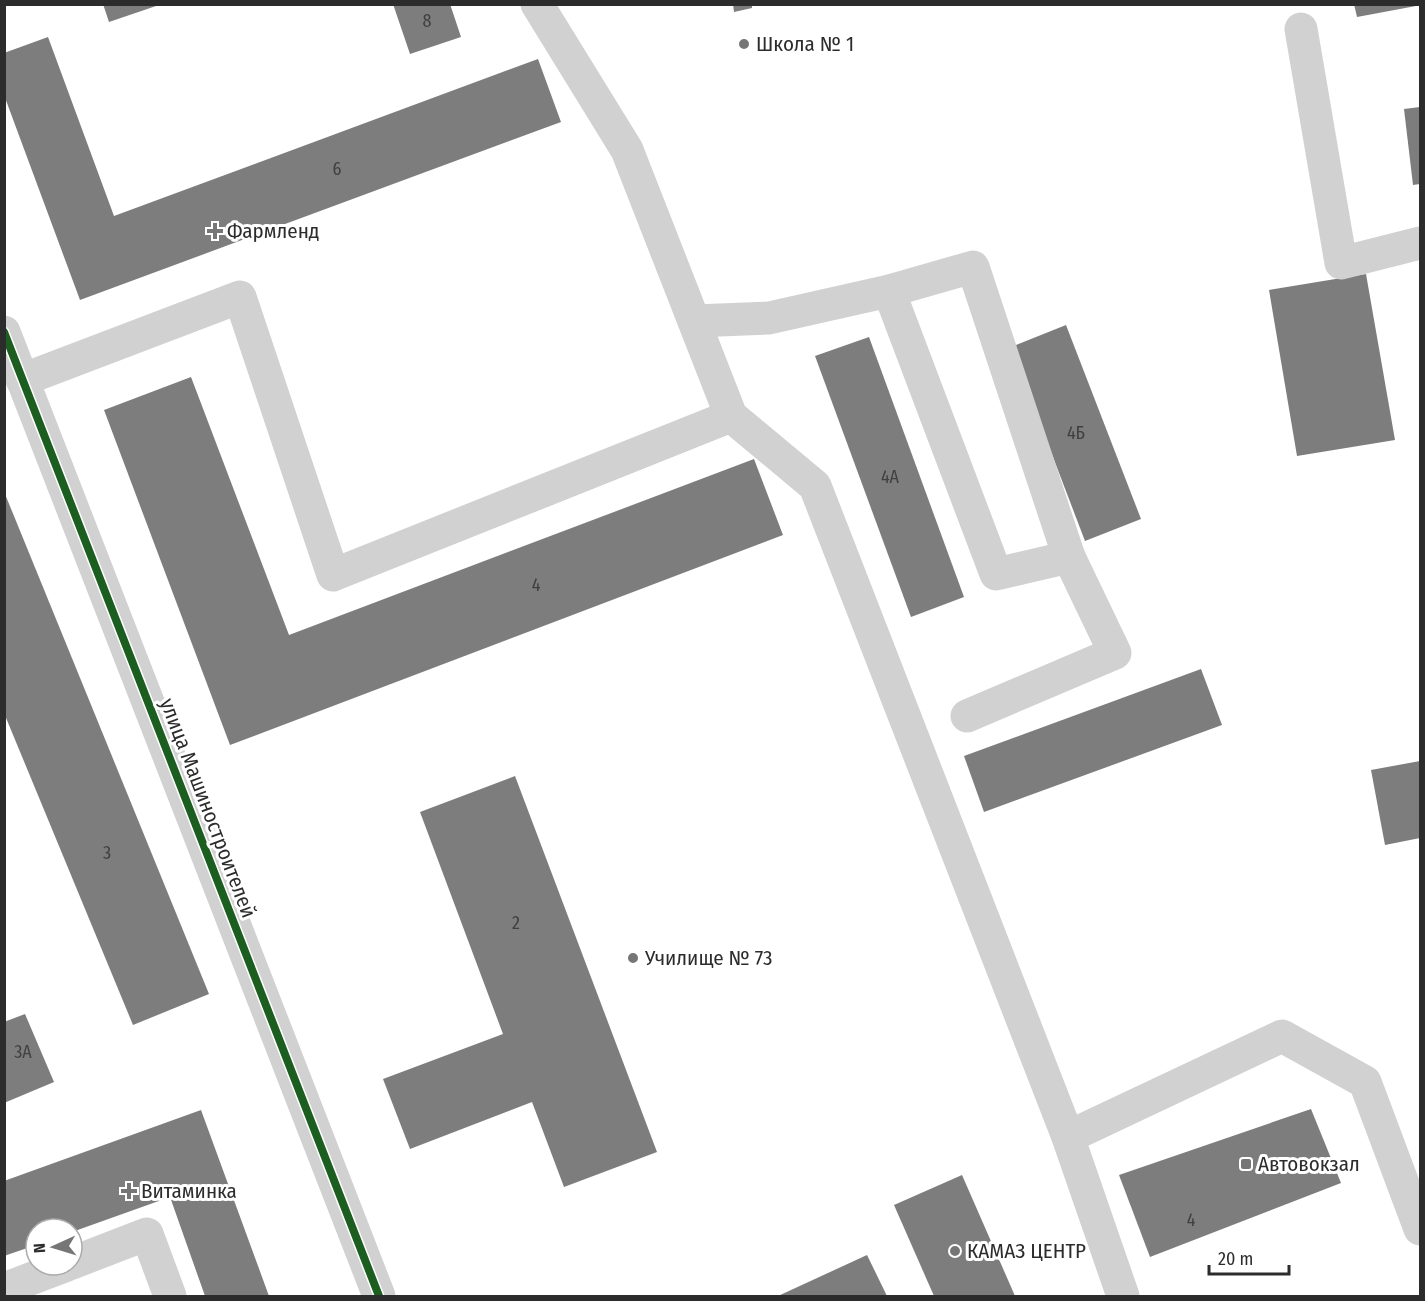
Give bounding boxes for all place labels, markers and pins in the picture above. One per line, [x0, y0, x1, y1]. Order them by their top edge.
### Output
place label: Школа № 1 [756, 31, 854, 57]
marker: Школа № 1 [737, 37, 751, 51]
place label: Фармленд [227, 218, 319, 244]
marker: Фармленд [208, 224, 222, 238]
place label: Училище № 73 [644, 945, 773, 971]
marker: Училище № 73 [626, 951, 640, 965]
place label: Автовокзал [1258, 1151, 1360, 1177]
marker: Автовокзал [1239, 1157, 1253, 1171]
place label: Витаминка [141, 1178, 237, 1204]
marker: Витаминка [122, 1184, 136, 1198]
place label: КАМАЗ ЦЕНТР [967, 1238, 1086, 1264]
marker: КАМАЗ ЦЕНТР [948, 1244, 962, 1258]

